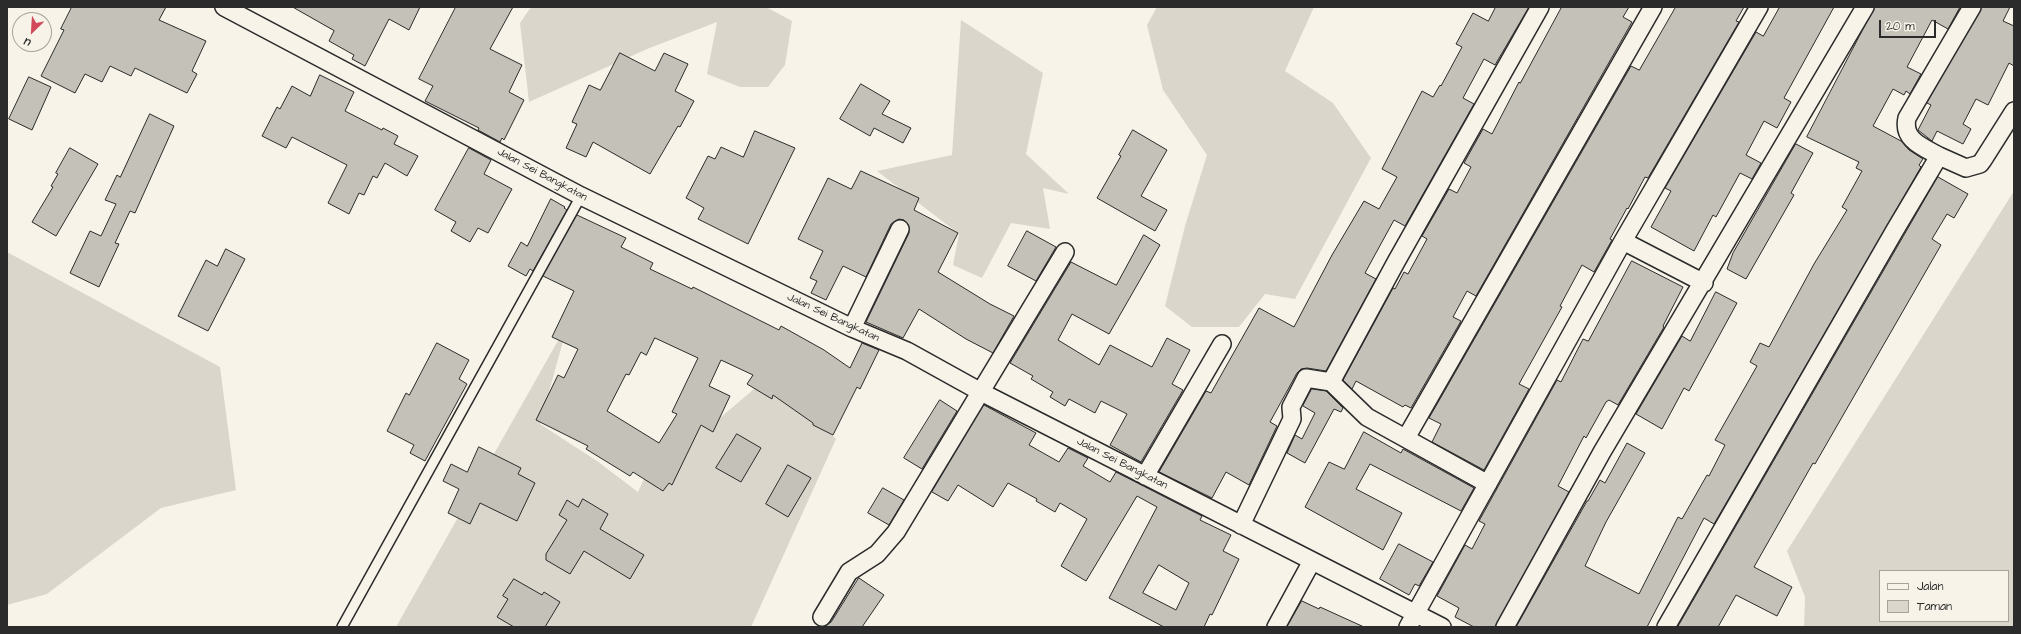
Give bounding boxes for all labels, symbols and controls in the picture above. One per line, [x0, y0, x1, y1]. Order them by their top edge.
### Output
north arrow [12, 12, 52, 52]
scale bar [1881, 12, 1938, 38]
text: 20 m [1886, 18, 1915, 35]
text: U [21, 34, 33, 51]
street label: Jalan Sei Bangkatan [495, 146, 589, 204]
street label: Jalan Sei Bangkatan [785, 291, 881, 345]
street label: Jalan Sei Bangkatan [1074, 435, 1170, 493]
legend [1879, 570, 2009, 622]
text: Jalan [1917, 578, 1943, 595]
text: Taman [1917, 598, 1952, 615]

